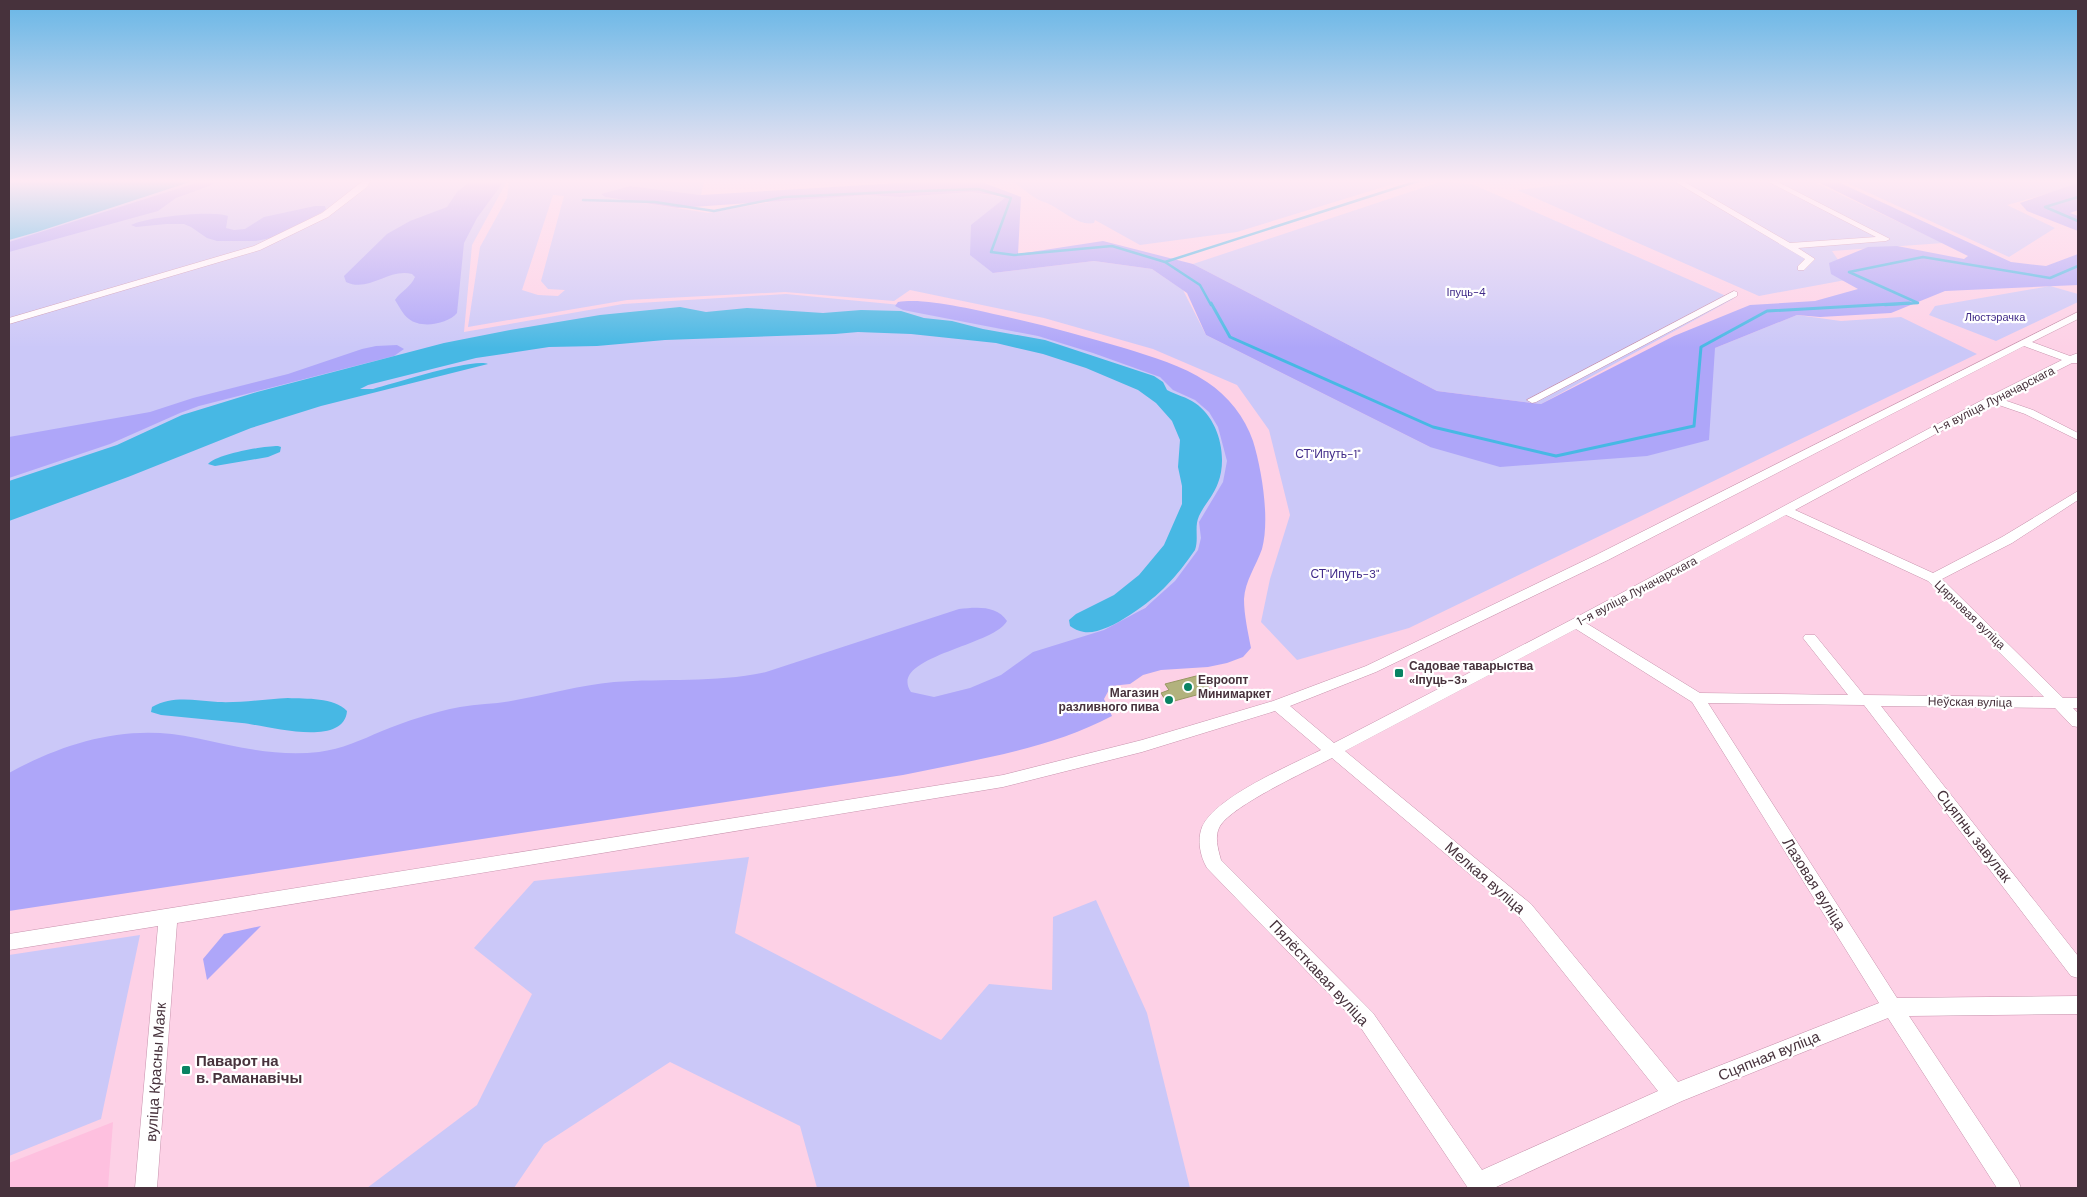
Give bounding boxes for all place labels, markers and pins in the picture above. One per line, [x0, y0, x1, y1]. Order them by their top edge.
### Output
place label: Садовае таварыства «Іпуць-3» [1409, 658, 1534, 688]
marker: Садовае таварыства «Іпуць-3» [1393, 667, 1405, 679]
place label: Евроопт Минимаркет [1198, 672, 1271, 702]
marker: Евроопт Минимаркет [1182, 681, 1194, 693]
place label: Магазин разливного пива [1059, 685, 1159, 715]
marker: Магазин разливного пива [1163, 694, 1175, 706]
place label: Паварот на в. Раманавічы [196, 1051, 302, 1088]
marker: Паварот на в. Раманавічы [180, 1064, 192, 1076]

